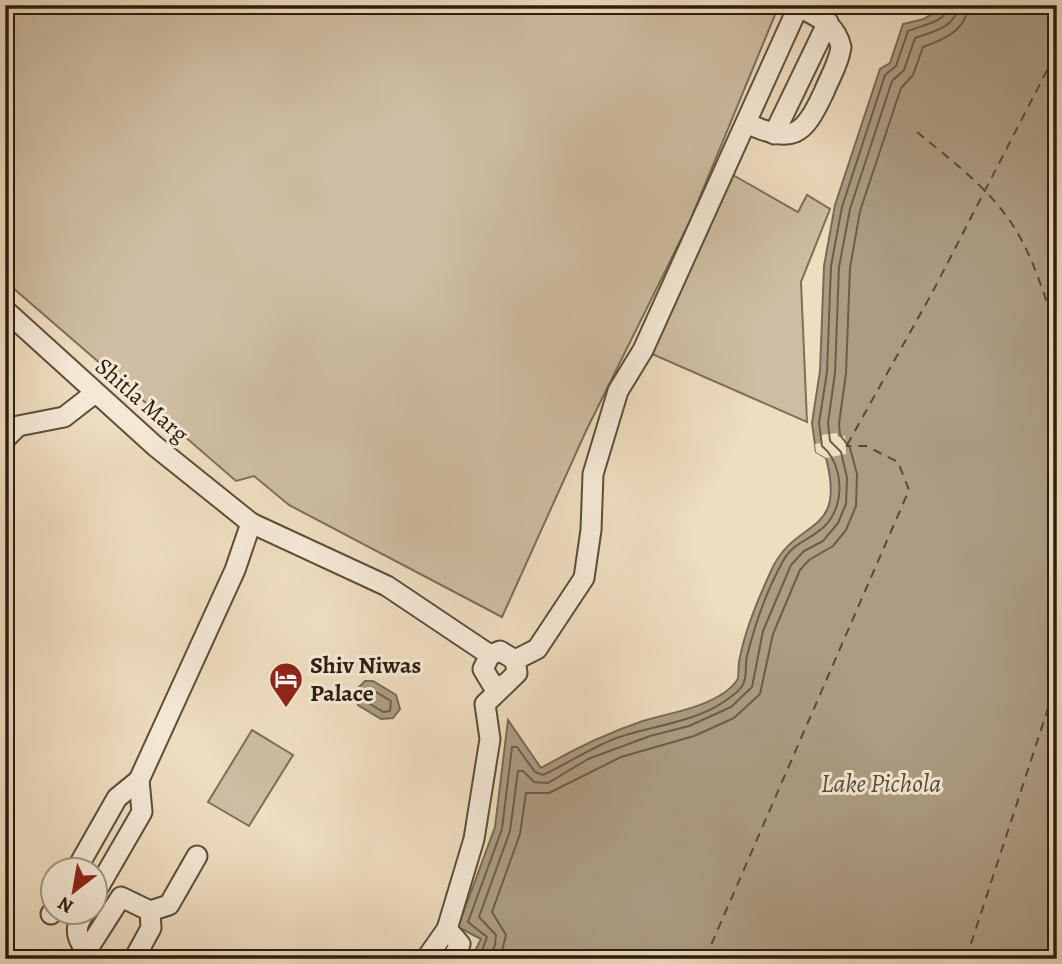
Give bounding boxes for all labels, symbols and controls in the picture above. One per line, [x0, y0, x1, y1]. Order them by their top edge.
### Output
street label: Shitla Marg [88, 350, 196, 450]
place label: Shiv Niwas Palace [310, 649, 421, 709]
hotel icon: Shiv Niwas Palace [267, 660, 305, 709]
water label: Lake Pichola [821, 766, 941, 801]
north arrow [38, 856, 108, 926]
text: N [53, 890, 78, 919]

